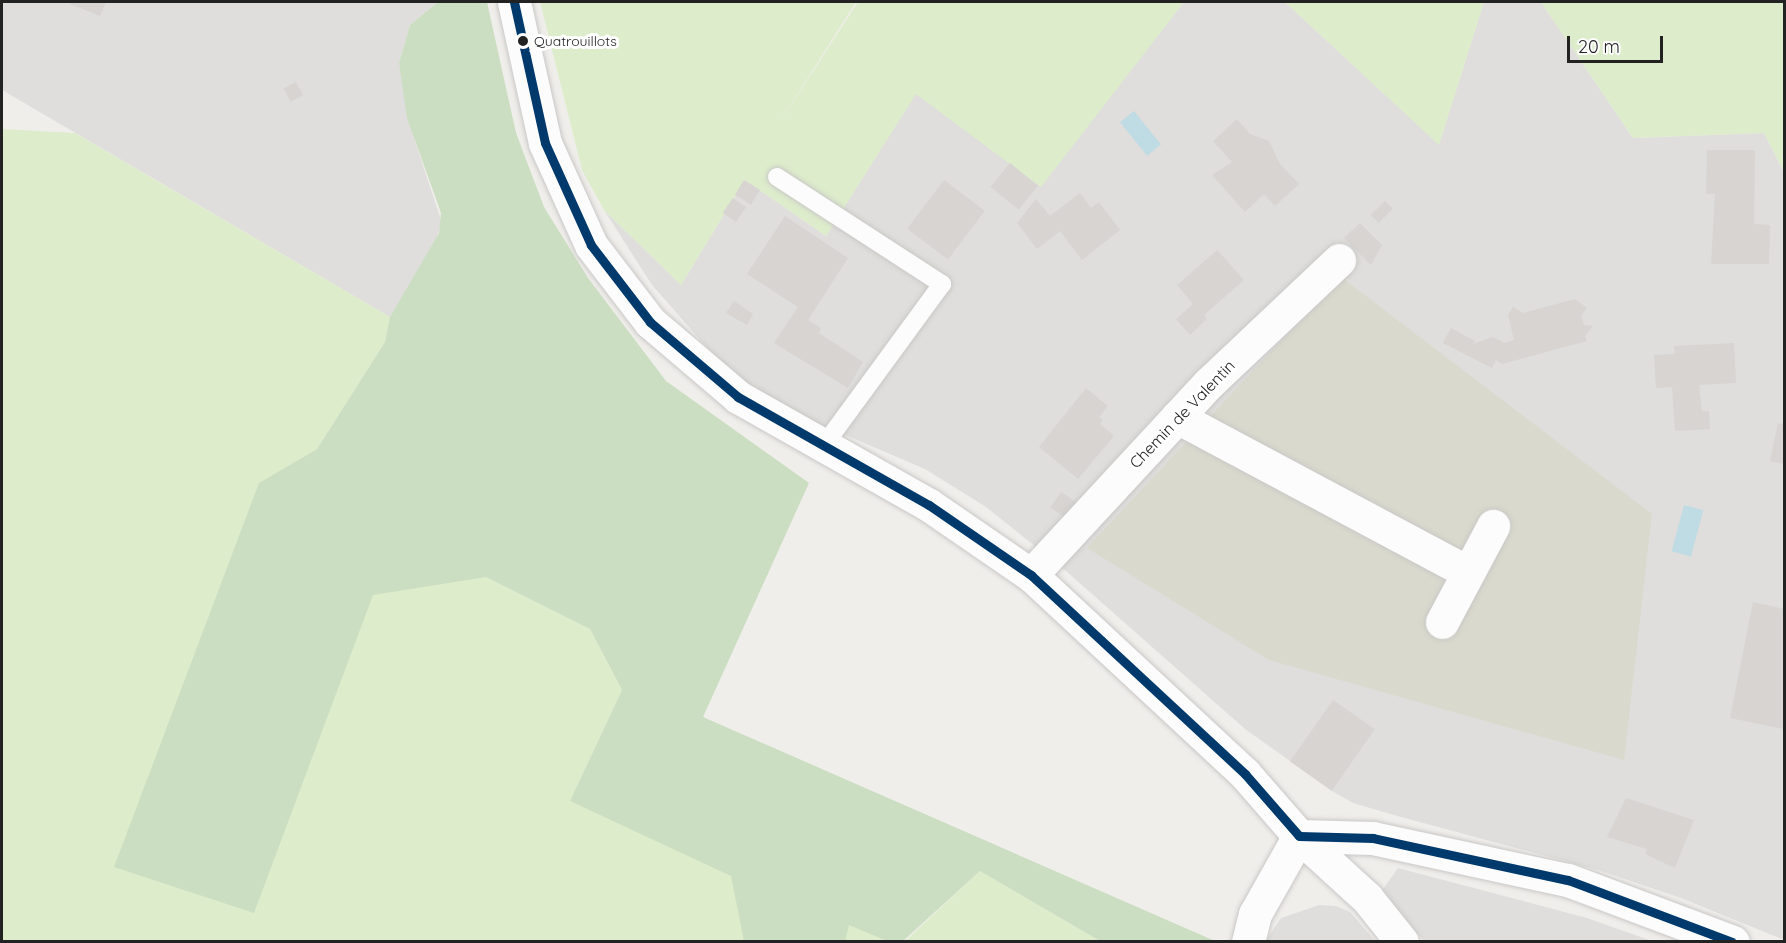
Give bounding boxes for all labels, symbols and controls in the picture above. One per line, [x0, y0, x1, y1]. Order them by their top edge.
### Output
scale bar [1570, 24, 1666, 62]
place label: Quatrouillots [534, 33, 617, 49]
marker: Quatrouillots [517, 35, 529, 47]
text: 20 m [1578, 35, 1620, 58]
street label: Chemin de Valentin [1125, 356, 1239, 472]

